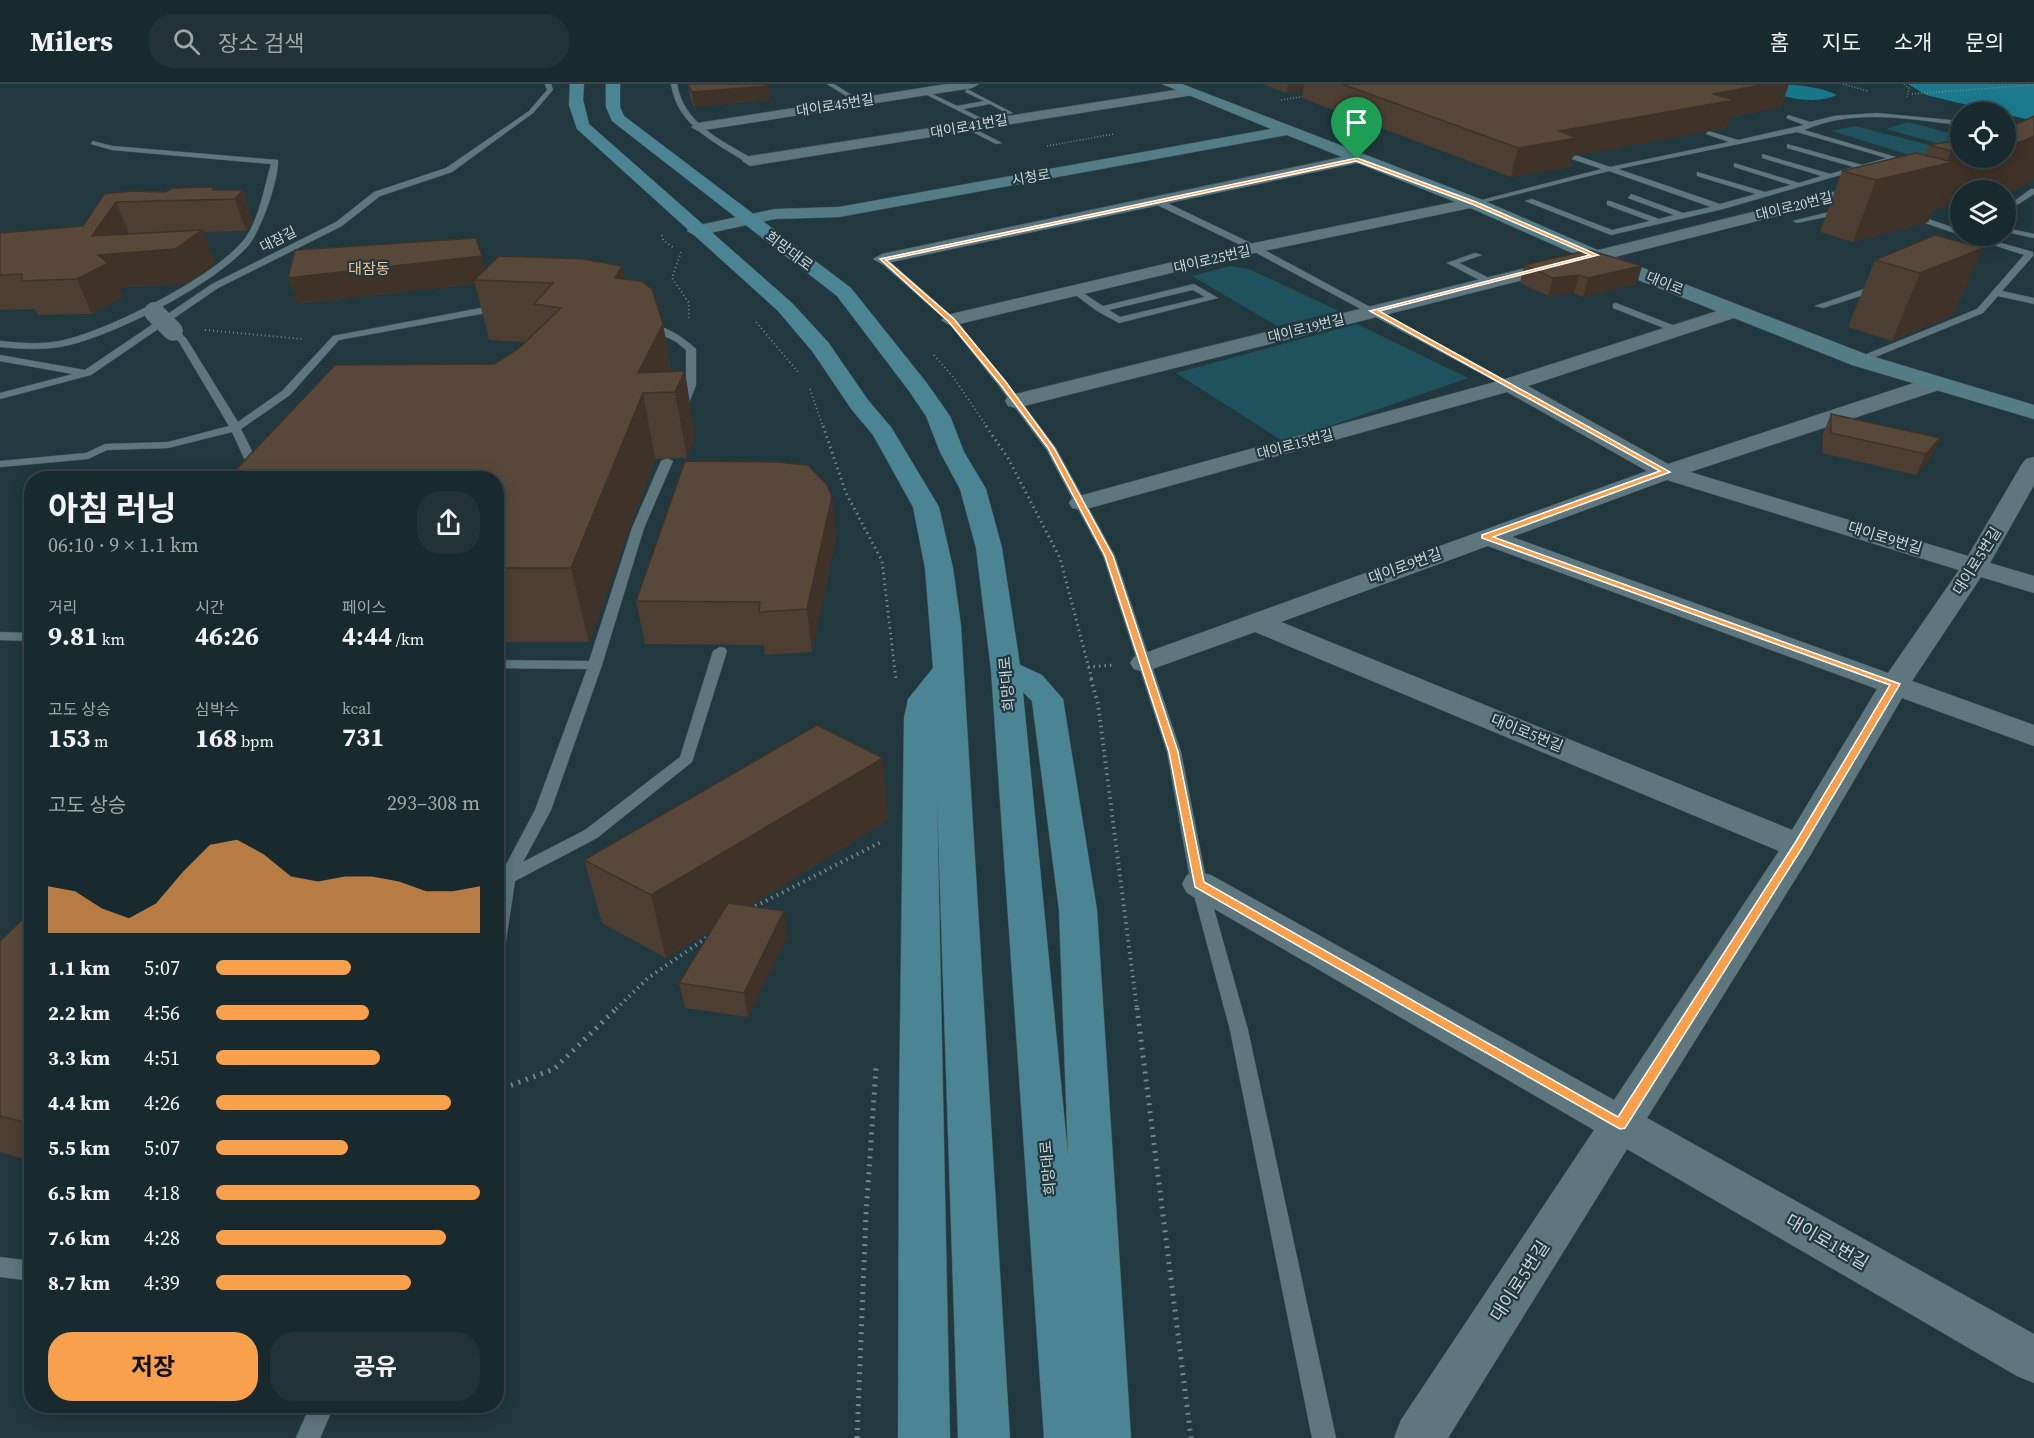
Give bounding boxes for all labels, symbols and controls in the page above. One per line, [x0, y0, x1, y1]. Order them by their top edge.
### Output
search box [149, 14, 569, 68]
text: Milers [30, 22, 113, 60]
icon: search [170, 25, 203, 58]
text: 장소 검색 [218, 28, 304, 58]
text: 홈 [1770, 28, 1789, 57]
text: 지도 [1822, 28, 1861, 57]
text: 소개 [1894, 28, 1932, 57]
text: 문의 [1965, 28, 2004, 57]
street label: 대이로45번길 [795, 89, 875, 121]
pin [1331, 97, 1382, 159]
map controls [1950, 102, 2016, 246]
button: locate [1950, 102, 2016, 168]
icon: arrive [1340, 106, 1373, 139]
street label: 대이로41번길 [929, 109, 1009, 143]
street label: 시청로 [1010, 164, 1052, 190]
button: layers [1950, 180, 2016, 246]
street label: 대이로20번길 [1754, 187, 1834, 225]
street label: 대잠길 [256, 221, 300, 257]
street label: 희망대로 [761, 226, 818, 276]
street label: 대이로25번길 [1172, 240, 1252, 278]
district label: 대잠동 [348, 258, 390, 279]
street label: 대이로 [1643, 266, 1687, 300]
street label: 대이로19번길 [1266, 309, 1346, 347]
street label: 대이로15번길 [1255, 424, 1335, 464]
text: 아침 러닝 [48, 486, 177, 531]
button: share [417, 491, 480, 554]
street label: 대이로9번길 [1845, 516, 1925, 559]
street label: 대이로5번길 [1947, 523, 2006, 599]
text: 06:10 · 9 × 1.1 km [48, 531, 199, 559]
street label: 대이로9번길 [1365, 543, 1444, 588]
text: 거리 [48, 596, 77, 618]
text: 시간 [195, 596, 224, 618]
text: 페이스 [342, 596, 386, 618]
text: 9.81 [48, 618, 98, 654]
text: 46:26 [195, 618, 259, 654]
text: 4:44 [342, 618, 392, 654]
text: km [98, 628, 125, 650]
text: /km [392, 628, 424, 650]
street label: 희망대로 [994, 656, 1019, 712]
text: kcal [342, 697, 371, 719]
text: 고도 상승 [48, 698, 111, 720]
text: 심박수 [195, 698, 239, 720]
street label: 대이로5번길 [1488, 708, 1567, 757]
text: 731 [342, 719, 384, 755]
text: 153 [48, 720, 90, 756]
text: 168 [195, 720, 237, 756]
text: m [90, 730, 108, 752]
text: bpm [237, 730, 274, 752]
text: 293–308 m [387, 789, 480, 817]
text: 고도 상승 [48, 791, 126, 819]
text: 1.1 km [48, 954, 110, 982]
text: 5:07 [144, 954, 180, 982]
text: 2.2 km [48, 999, 110, 1027]
text: 4:56 [144, 999, 180, 1027]
text: 3.3 km [48, 1044, 110, 1072]
text: 4:51 [144, 1044, 180, 1072]
text: 4.4 km [48, 1089, 110, 1117]
text: 4:26 [144, 1089, 180, 1117]
text: 5.5 km [48, 1134, 110, 1162]
text: 5:07 [144, 1134, 180, 1162]
street label: 희망대로 [1035, 1140, 1060, 1196]
text: 6.5 km [48, 1179, 110, 1207]
text: 4:18 [144, 1179, 180, 1207]
street label: 대이로1번길 [1781, 1208, 1873, 1275]
text: 7.6 km [48, 1224, 110, 1252]
text: 4:28 [144, 1224, 180, 1252]
street label: 대이로5번길 [1484, 1235, 1555, 1326]
text: 8.7 km [48, 1269, 110, 1297]
text: 4:39 [144, 1269, 180, 1297]
button: 저장 [48, 1332, 258, 1401]
button: 공유 [270, 1332, 480, 1401]

